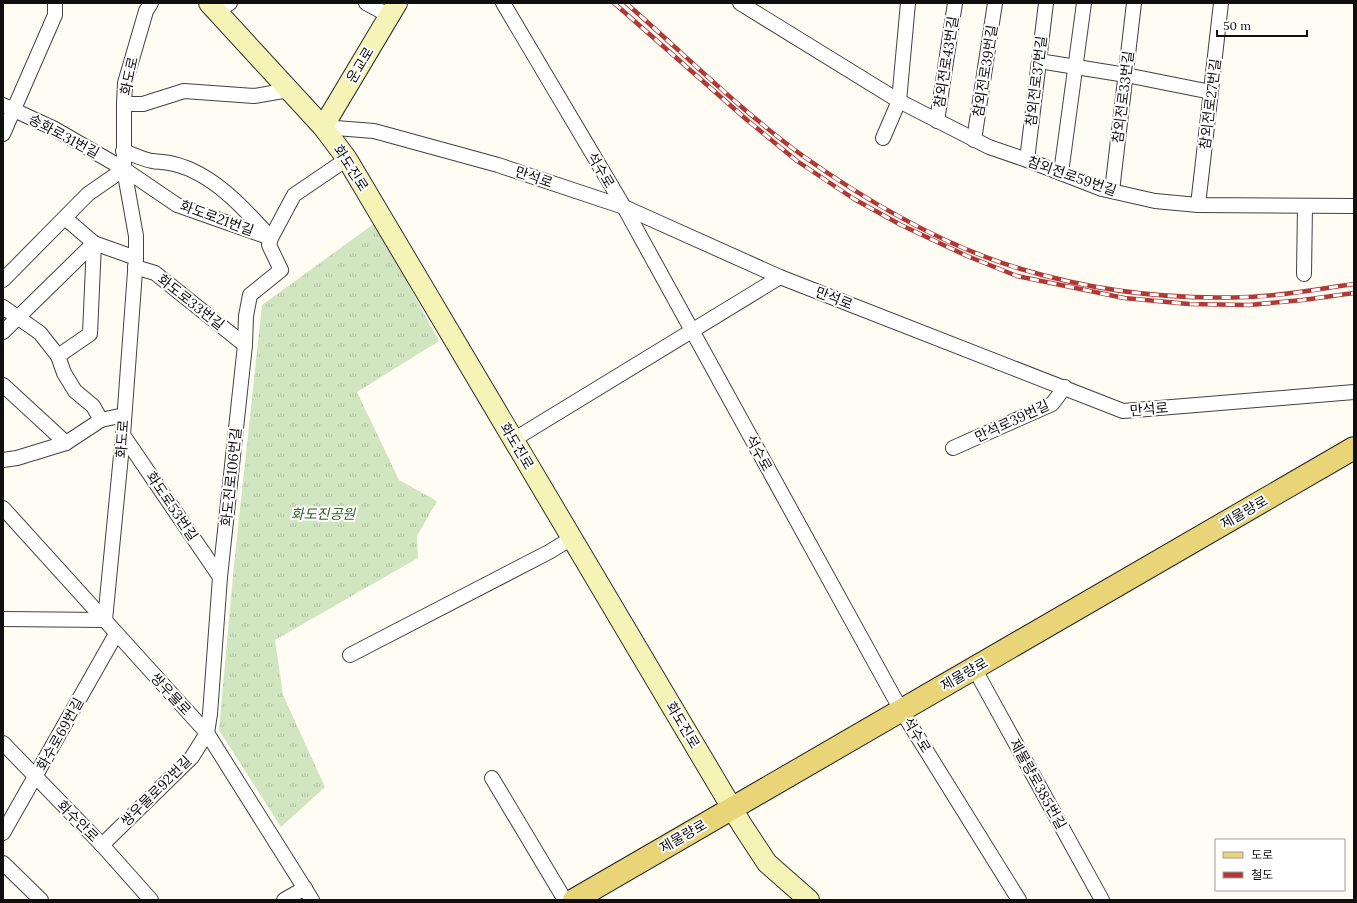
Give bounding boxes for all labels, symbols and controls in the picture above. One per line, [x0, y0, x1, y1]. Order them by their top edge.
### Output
scale bar [1217, 12, 1307, 38]
street label: 참외전로43번길 [930, 15, 962, 109]
text: 50 m [1223, 18, 1251, 33]
street label: 참외전로39번길 [969, 24, 1001, 118]
street label: 참외전로37번길 [1022, 35, 1050, 127]
street label: 운교로 [342, 44, 378, 86]
street label: 참외전로33번길 [1108, 50, 1138, 144]
street label: 화도로 [116, 55, 142, 97]
street label: 참외전로27번길 [1196, 58, 1224, 150]
street label: 송화로31번길 [26, 110, 102, 162]
street label: 화도진로 [329, 141, 373, 195]
street label: 석수로 [583, 149, 619, 191]
street label: 참외전로59번길 [1025, 152, 1119, 200]
street label: 만석로 [513, 162, 555, 192]
street label: 화도로21번길 [178, 196, 256, 240]
street label: 화도로33번길 [154, 270, 228, 334]
street label: 만석로 [813, 283, 855, 313]
street label: 만석로39번길 [972, 396, 1052, 446]
street label: 만석로 [1129, 398, 1169, 420]
street label: 화도로 [112, 419, 132, 459]
street label: 화도진로 [496, 419, 538, 473]
street label: 화도진로106번길 [217, 427, 245, 527]
street label: 석수로 [742, 432, 776, 474]
street label: 화도로53번길 [142, 468, 202, 544]
street label: 제물량로 [1217, 491, 1271, 533]
park label: 화도진공원 [291, 505, 356, 523]
street label: 제물량로 [937, 653, 991, 695]
street label: 쌍우물로 [147, 669, 195, 719]
street label: 화수로69번길 [33, 694, 87, 774]
street label: 화도진로 [662, 698, 704, 752]
street label: 석수로 [899, 714, 935, 756]
street label: 제물량로385번길 [1006, 736, 1070, 832]
street label: 쌍우물로92번길 [117, 752, 195, 830]
street label: 화수안로 [53, 796, 103, 846]
street label: 제물량로 [656, 815, 710, 857]
legend [1215, 839, 1345, 891]
text: 도로 [1251, 847, 1273, 862]
text: 철도 [1251, 867, 1273, 882]

